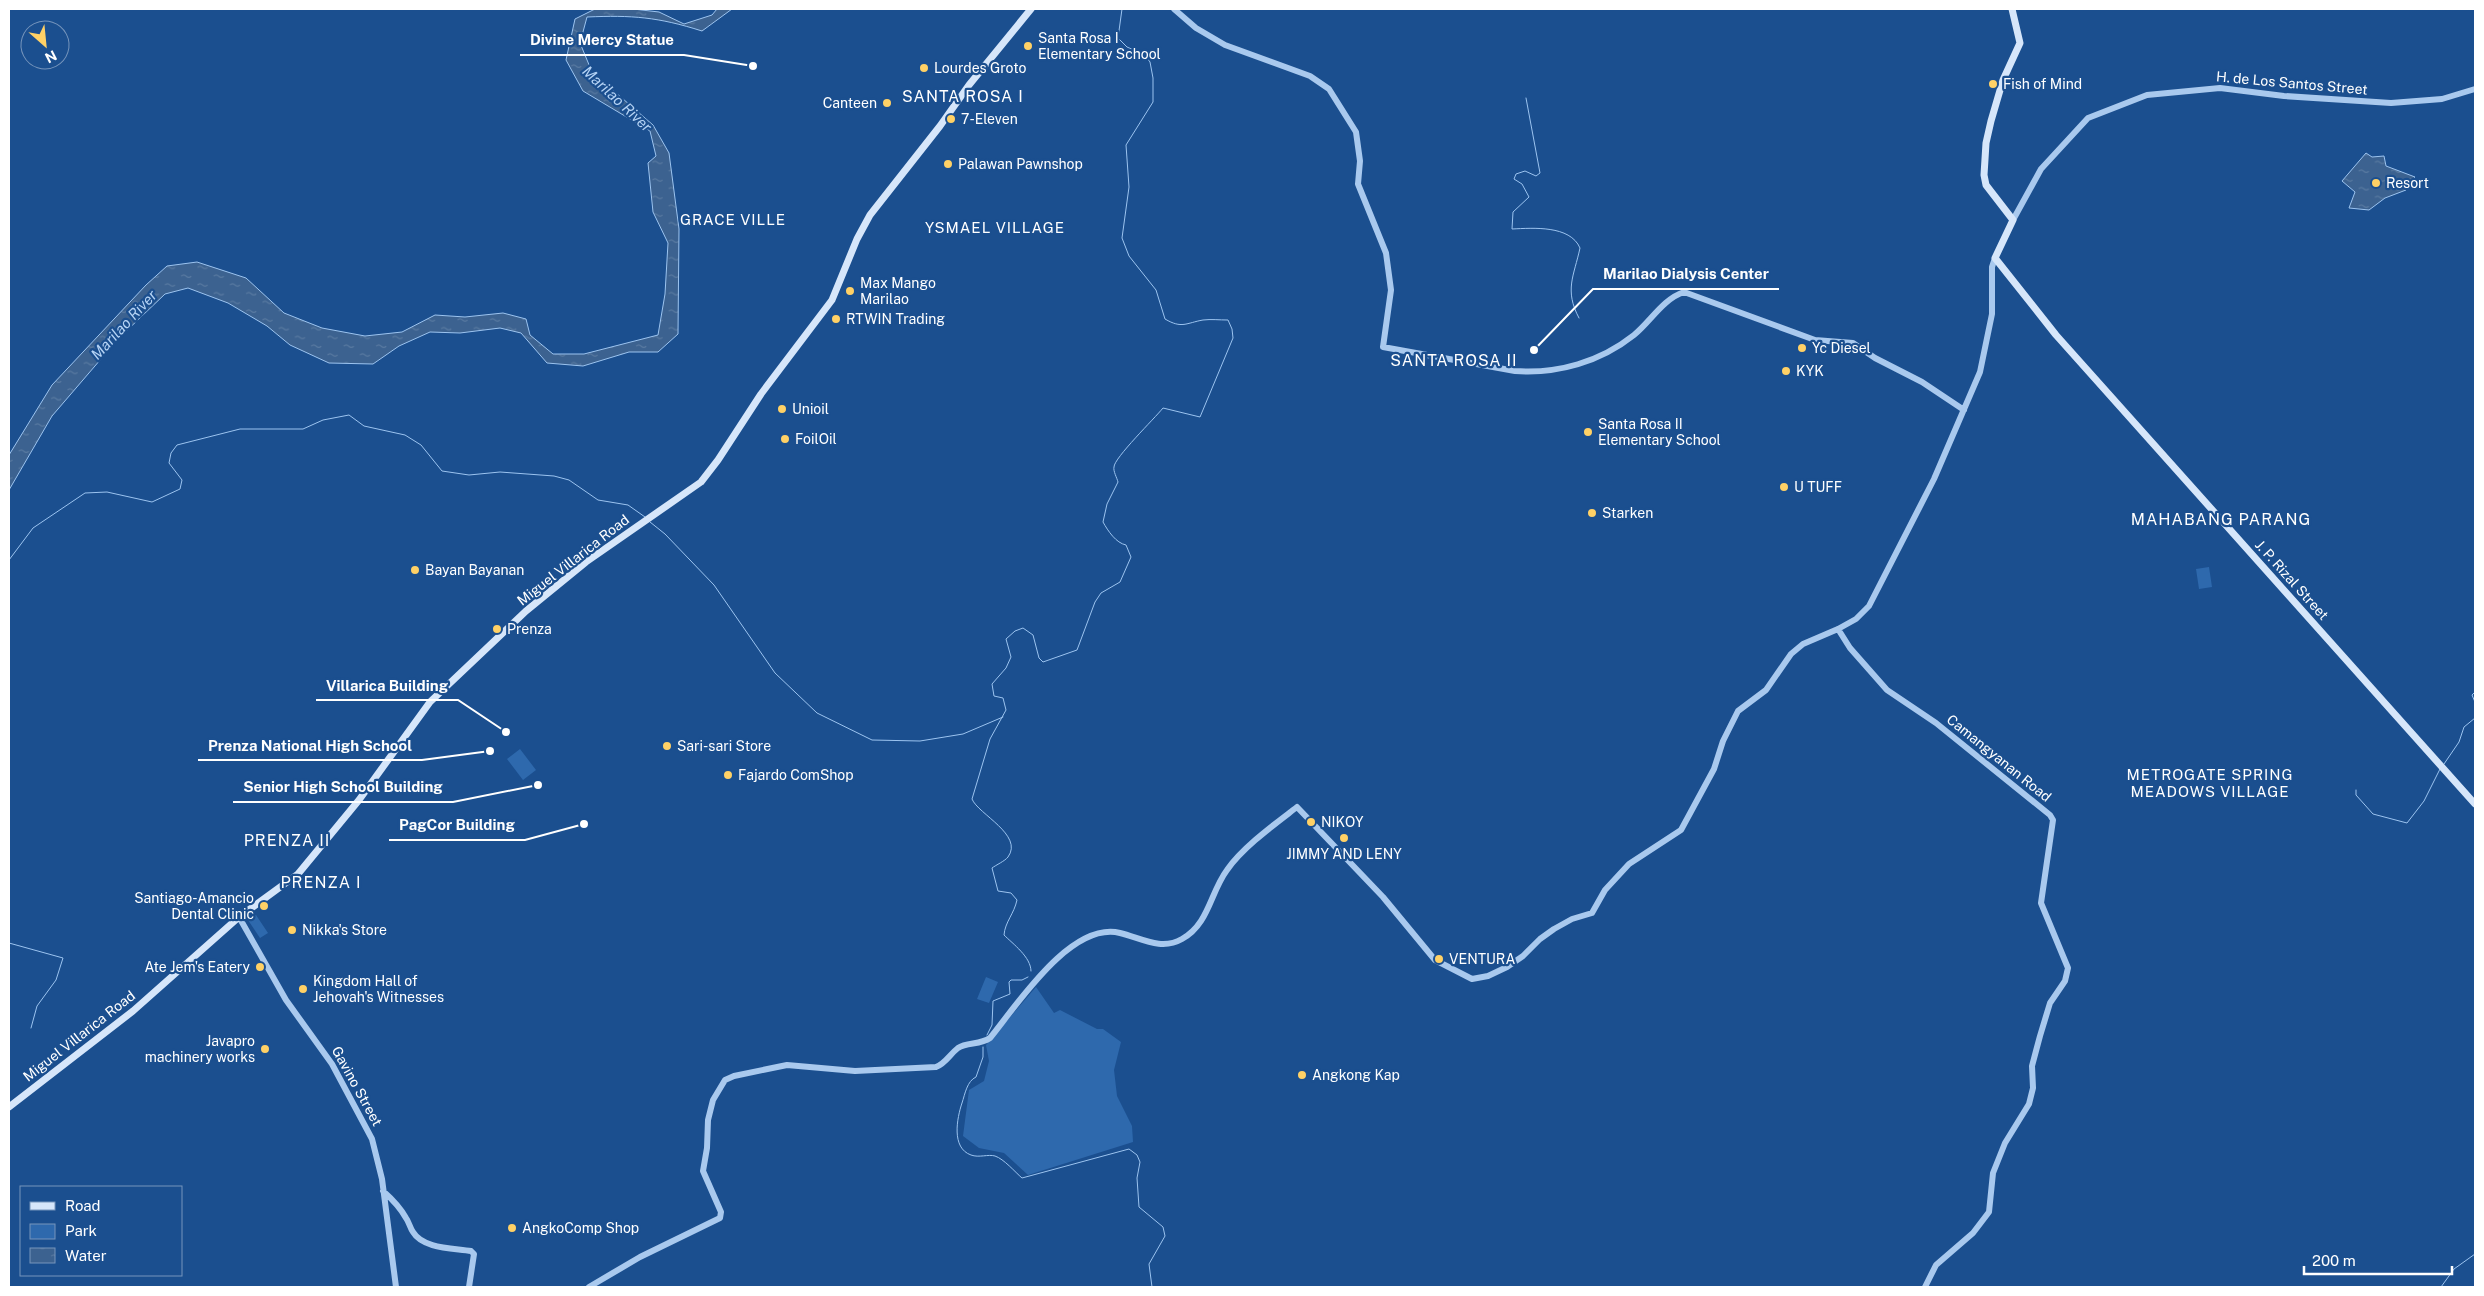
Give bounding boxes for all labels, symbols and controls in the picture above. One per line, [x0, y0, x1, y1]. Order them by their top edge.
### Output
north arrow [20, 20, 70, 70]
callout: Divine Mercy Statue [520, 25, 684, 55]
place label: Santa Rosa I Elementary School [1038, 30, 1161, 62]
text: Divine Mercy Statue [530, 31, 674, 48]
marker: Santa Rosa I Elementary School [1022, 40, 1034, 52]
text: N [42, 47, 59, 66]
place label: Lourdes Groto [934, 60, 1026, 76]
water label: Marilao River [579, 62, 656, 135]
marker: Lourdes Groto [918, 62, 930, 74]
street label: H. de Los Santos Street [2216, 68, 2368, 98]
place label: Fish of Mind [2003, 76, 2082, 92]
marker: Fish of Mind [1987, 78, 1999, 90]
district label: SANTA ROSA I [902, 87, 1024, 106]
place label: Canteen [823, 95, 877, 111]
marker: Canteen [881, 97, 893, 109]
place label: 7-Eleven [961, 111, 1018, 127]
marker: 7-Eleven [945, 113, 957, 125]
place label: Palawan Pawnshop [958, 156, 1083, 172]
marker: Palawan Pawnshop [942, 158, 954, 170]
place label: Resort [2386, 175, 2429, 191]
marker: Resort [2370, 177, 2382, 189]
district label: GRACE VILLE [680, 211, 786, 228]
district label: YSMAEL VILLAGE [925, 219, 1065, 236]
callout: Marilao Dialysis Center [1593, 259, 1779, 289]
text: Marilao Dialysis Center [1603, 265, 1769, 282]
place label: Max Mango Marilao [860, 275, 936, 307]
marker: Max Mango Marilao [844, 285, 856, 297]
water label: Marilao River [87, 286, 160, 363]
place label: RTWIN Trading [846, 311, 945, 327]
marker: RTWIN Trading [830, 313, 842, 325]
place label: Yc Diesel [1812, 340, 1871, 356]
marker: Yc Diesel [1796, 342, 1808, 354]
district label: SANTA ROSA II [1390, 351, 1518, 370]
place label: KYK [1796, 363, 1824, 379]
marker: KYK [1780, 365, 1792, 377]
place label: Unioil [792, 401, 829, 417]
marker: Unioil [776, 403, 788, 415]
place label: Santa Rosa II Elementary School [1598, 416, 1721, 448]
marker: Santa Rosa II Elementary School [1582, 426, 1594, 438]
place label: FoilOil [795, 431, 837, 447]
marker: FoilOil [779, 433, 791, 445]
place label: U TUFF [1794, 479, 1842, 495]
marker: U TUFF [1778, 481, 1790, 493]
place label: Starken [1602, 505, 1653, 521]
marker: Starken [1586, 507, 1598, 519]
district label: MAHABANG PARANG [2131, 510, 2311, 529]
street label: Miguel Villarica Road [514, 511, 632, 609]
street label: J. P. Rizal Street [2252, 537, 2332, 623]
place label: Bayan Bayanan [425, 562, 524, 578]
marker: Bayan Bayanan [409, 564, 421, 576]
place label: Prenza [507, 621, 552, 637]
marker: Prenza [491, 623, 503, 635]
callout: Villarica Building [316, 670, 458, 700]
text: Villarica Building [326, 677, 449, 694]
street label: Camangyanan Road [1944, 711, 2054, 805]
callout: Prenza National High School [198, 730, 422, 760]
text: Prenza National High School [208, 737, 412, 754]
place label: Sari-sari Store [677, 738, 771, 754]
marker: Sari-sari Store [661, 740, 673, 752]
district label: METROGATE SPRING MEADOWS VILLAGE [2126, 766, 2294, 800]
place label: Fajardo ComShop [738, 767, 854, 783]
marker: Fajardo ComShop [722, 769, 734, 781]
callout: Senior High School Building [233, 772, 453, 802]
text: Senior High School Building [243, 778, 443, 795]
callout: PagCor Building [389, 810, 525, 840]
place label: NIKOY [1321, 814, 1364, 830]
text: PagCor Building [399, 816, 515, 833]
marker: NIKOY [1305, 816, 1317, 828]
district label: PRENZA II [244, 831, 330, 850]
marker: JIMMY AND LENY [1338, 832, 1350, 844]
place label: JIMMY AND LENY [1286, 846, 1402, 862]
district label: PRENZA I [280, 873, 362, 892]
place label: Santiago-Amancio Dental Clinic [134, 890, 254, 922]
marker: Santiago-Amancio Dental Clinic [258, 900, 270, 912]
place label: Nikka's Store [302, 922, 387, 938]
marker: Nikka's Store [286, 924, 298, 936]
place label: VENTURA [1449, 951, 1515, 967]
marker: VENTURA [1433, 953, 1445, 965]
place label: Ate Jem's Eatery [144, 959, 251, 975]
marker: Ate Jem's Eatery [254, 961, 266, 973]
place label: Kingdom Hall of Jehovah's Witnesses [313, 973, 444, 1005]
marker: Kingdom Hall of Jehovah's Witnesses [297, 983, 309, 995]
street label: Miguel Villarica Road [20, 987, 138, 1085]
place label: Javapro machinery works [145, 1033, 255, 1065]
marker: Javapro machinery works [259, 1043, 271, 1055]
street label: Gavino Street [329, 1043, 385, 1129]
place label: Angkong Kap [1312, 1067, 1400, 1083]
marker: Angkong Kap [1296, 1069, 1308, 1081]
legend [20, 1186, 182, 1276]
text: Road [65, 1197, 101, 1214]
place label: AngkoComp Shop [522, 1220, 639, 1236]
text: Park [65, 1222, 97, 1239]
marker: AngkoComp Shop [506, 1222, 518, 1234]
scale bar [2304, 1244, 2452, 1276]
text: Water [65, 1247, 107, 1264]
text: 200 m [2312, 1252, 2356, 1269]

